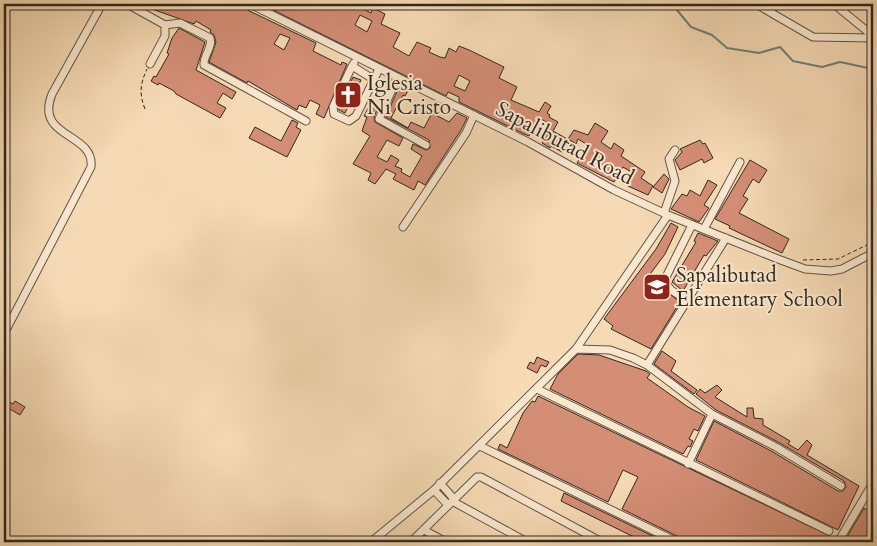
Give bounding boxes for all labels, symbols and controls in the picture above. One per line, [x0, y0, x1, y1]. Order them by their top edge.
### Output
place label: Iglesia Ni Cristo [367, 69, 451, 122]
church icon: Iglesia Ni Cristo [333, 80, 363, 110]
street label: Sapalibutad Road [491, 95, 639, 192]
place label: Sapalibutad Elementary School [676, 261, 843, 314]
school or university icon: Sapalibutad Elementary School [642, 272, 672, 302]

